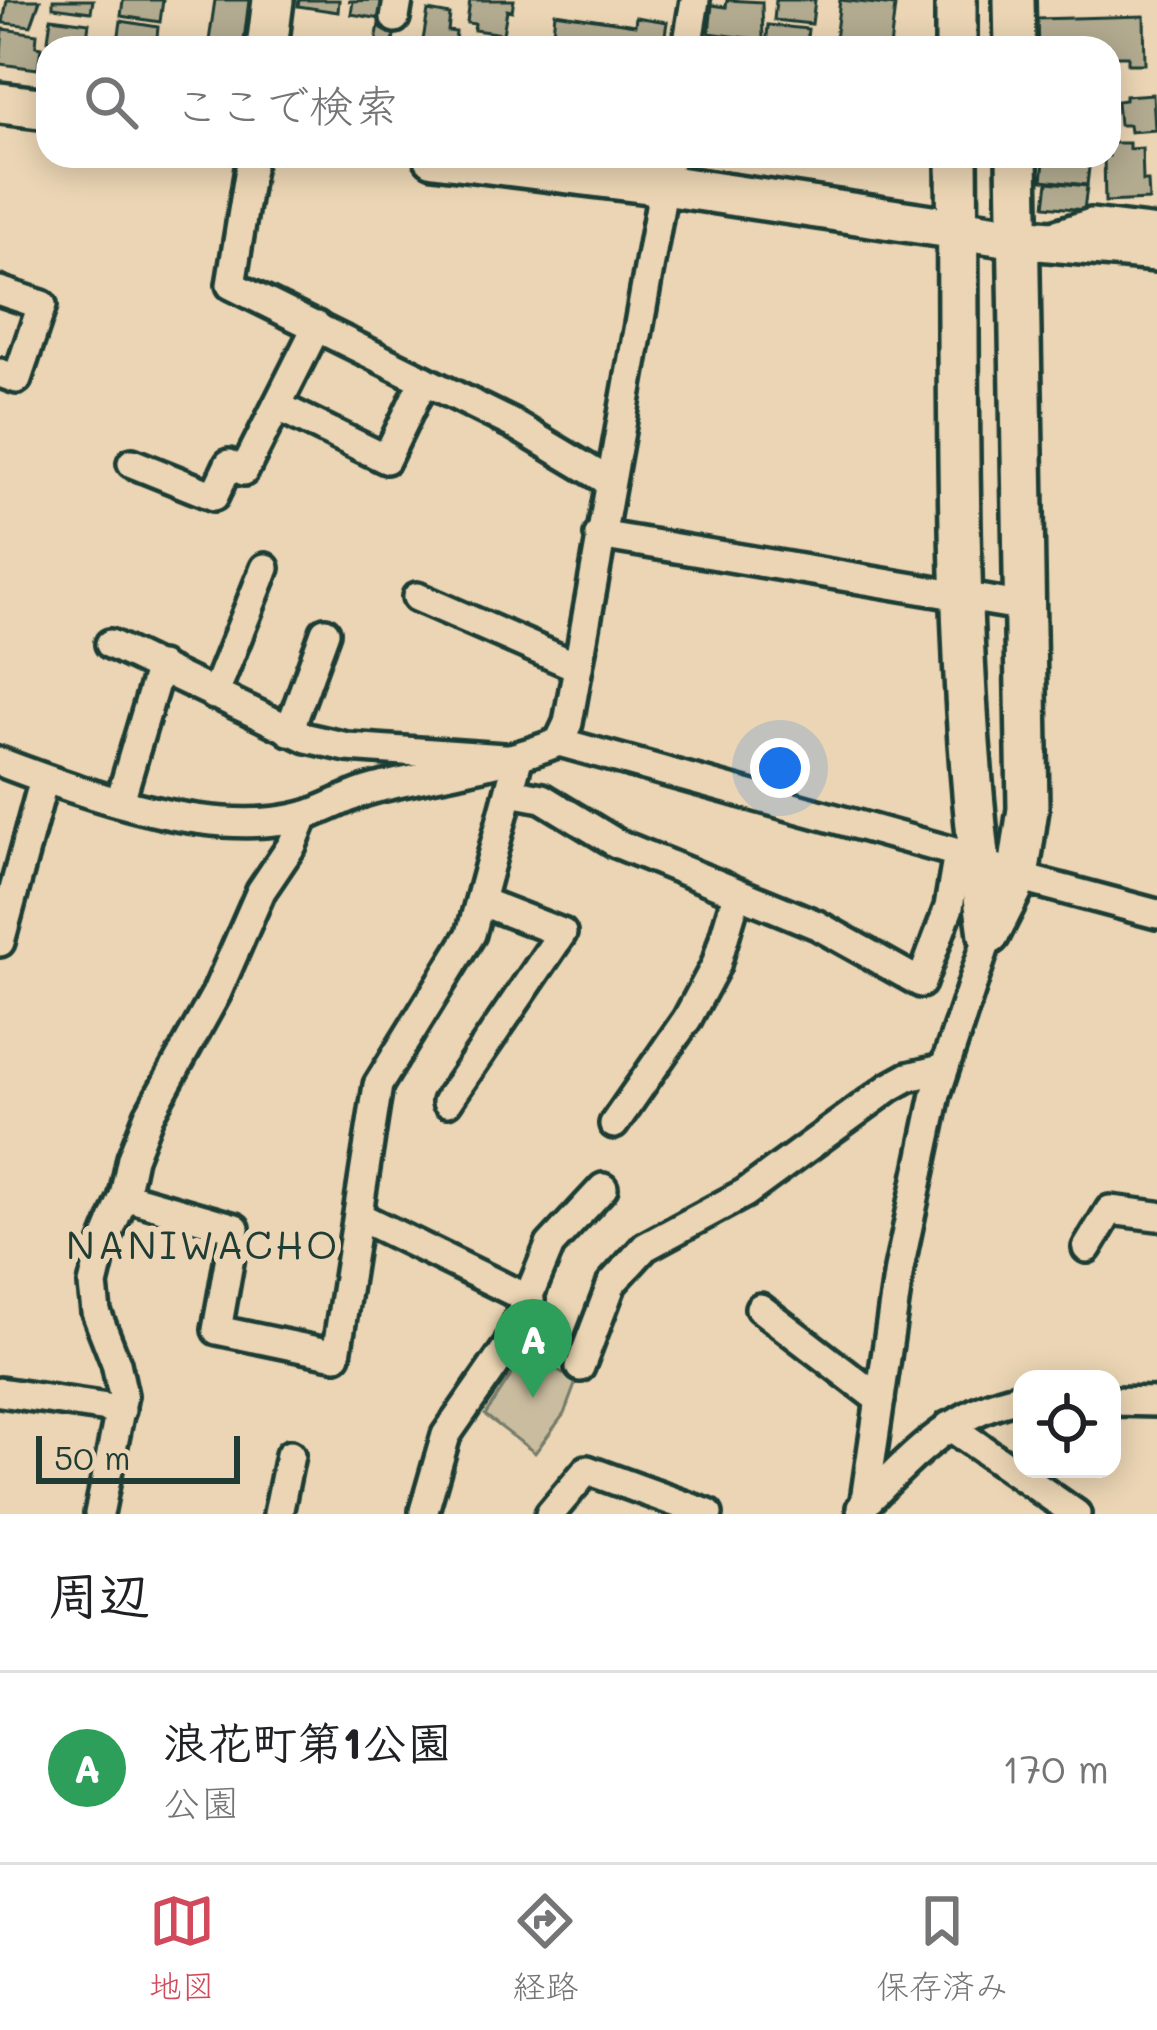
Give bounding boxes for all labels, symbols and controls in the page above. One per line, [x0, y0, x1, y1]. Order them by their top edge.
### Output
search box [36, 36, 1121, 168]
icon: search [78, 69, 144, 135]
text: ここで検索 [174, 75, 399, 133]
your location [750, 738, 810, 798]
district label: NANIWACHO [66, 1218, 340, 1269]
pin: A [494, 1299, 572, 1398]
map controls [1013, 1370, 1121, 1478]
button: locate [1013, 1370, 1121, 1478]
scale bar [36, 1430, 240, 1483]
text: 50 m [54, 1435, 130, 1478]
text: 周辺 [48, 1560, 150, 1627]
text: 浪花町第1公園 [162, 1712, 452, 1770]
text: A [73, 1742, 101, 1793]
text: 170 m [1002, 1742, 1109, 1793]
text: 公園 [162, 1776, 240, 1827]
tab: 地図 [149, 1888, 215, 2008]
tab: 経路 [512, 1888, 578, 2008]
tab: 保存済み [876, 1888, 1008, 2008]

